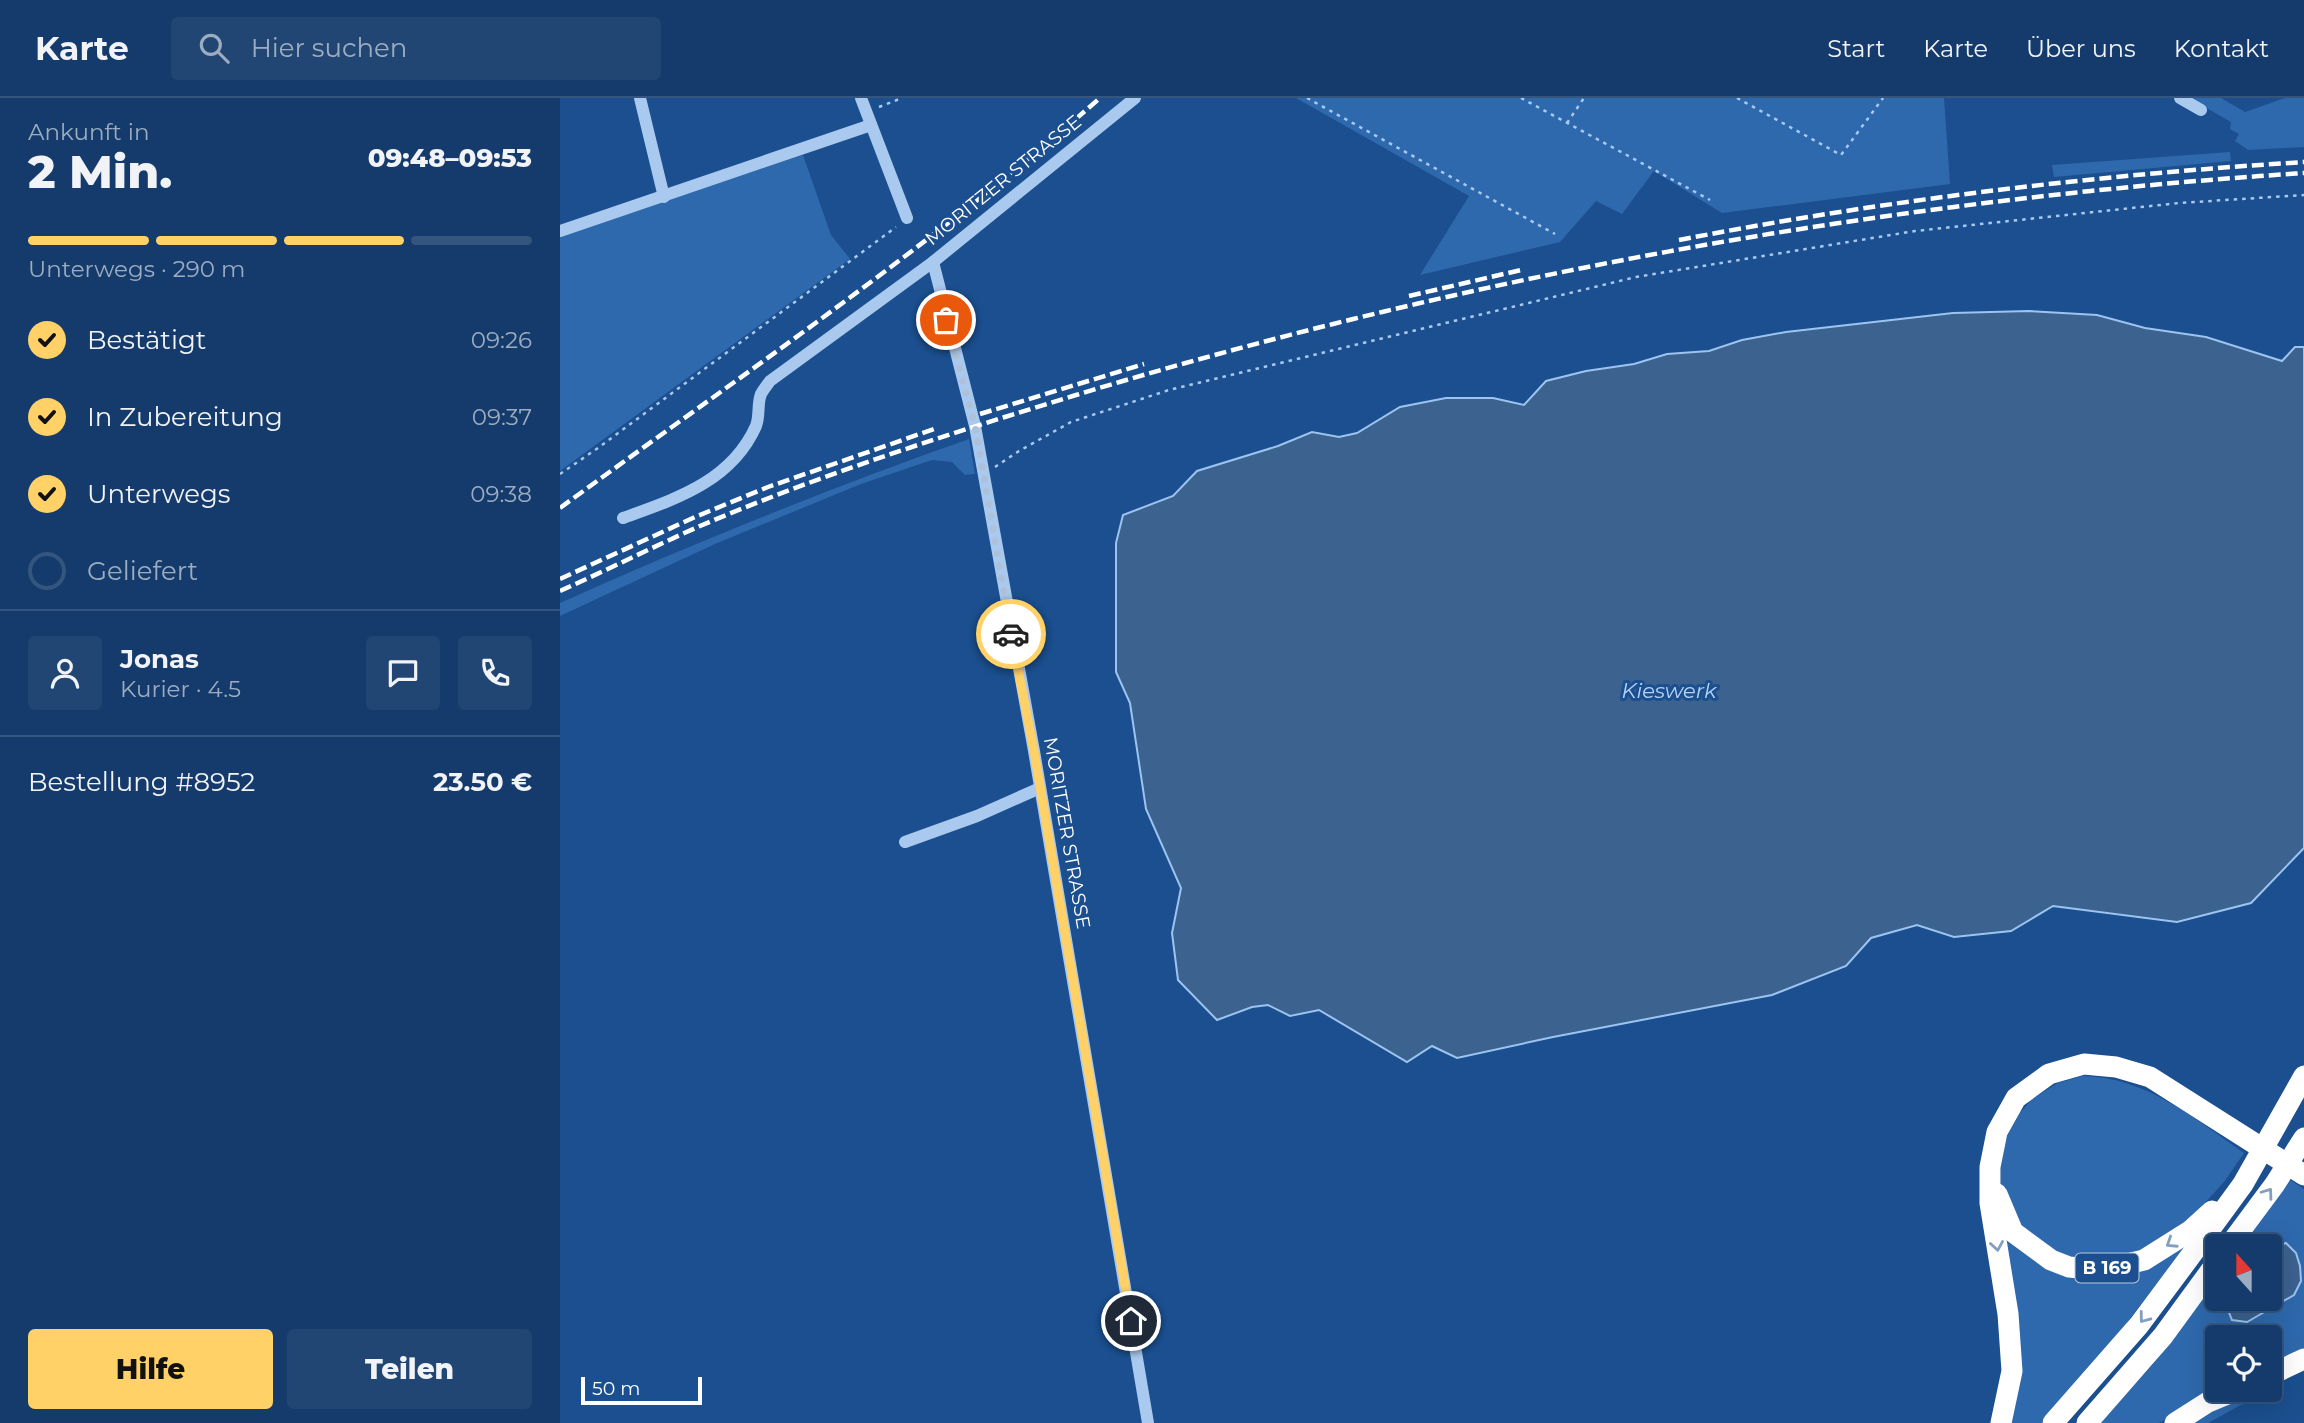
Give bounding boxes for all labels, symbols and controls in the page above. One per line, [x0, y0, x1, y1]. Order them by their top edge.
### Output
search box [171, 17, 661, 80]
text: Karte [35, 28, 129, 68]
icon: search [195, 29, 233, 67]
text: Hier suchen [251, 32, 407, 64]
text: Start [1827, 34, 1885, 63]
text: Karte [1923, 34, 1988, 63]
text: Über uns [2026, 34, 2136, 63]
text: Kontakt [2174, 34, 2269, 63]
street label: MORITZER STRASSE [920, 110, 1086, 250]
text: Ankunft in [28, 118, 149, 146]
text: 09:48–09:53 [368, 142, 532, 174]
text: 2 Min. [28, 143, 172, 200]
text: Unterwegs · 290 m [28, 255, 245, 283]
pin [916, 290, 976, 350]
icon: bag [927, 301, 965, 339]
icon: check [28, 321, 66, 359]
text: Bestätigt [87, 324, 206, 356]
text: 09:26 [471, 326, 532, 354]
icon: check [28, 398, 66, 436]
text: In Zubereitung [87, 401, 283, 433]
text: 09:37 [472, 403, 532, 431]
icon: check [28, 475, 66, 513]
text: Unterwegs [87, 478, 230, 510]
text: 09:38 [470, 480, 532, 508]
text: Geliefert [87, 555, 198, 587]
courier [976, 599, 1046, 669]
icon: car [992, 615, 1030, 653]
button: person [28, 636, 102, 710]
button: chat [366, 636, 440, 710]
button: phone [458, 636, 532, 710]
text: Jonas [120, 643, 199, 675]
text: Kurier · 4.5 [120, 675, 241, 703]
water label: Kieswerk [1622, 678, 1718, 703]
street label: MORITZER STRASSE [1039, 735, 1095, 931]
text: Bestellung #8952 [28, 766, 255, 798]
text: 23.50 € [433, 766, 532, 798]
one-way arrow [2260, 1188, 2272, 1201]
one-way arrow [2166, 1234, 2179, 1247]
north arrow [2205, 1234, 2282, 1311]
map controls [2205, 1234, 2282, 1402]
one-way arrow [1989, 1240, 2004, 1252]
road number: B 169 [2076, 1254, 2138, 1282]
pin [1101, 1291, 1161, 1351]
icon: home [1112, 1302, 1150, 1340]
one-way arrow [2140, 1310, 2153, 1322]
button: locate [2205, 1325, 2282, 1402]
button: Hilfe [28, 1329, 273, 1409]
button: Teilen [287, 1329, 532, 1409]
scale bar [581, 1374, 702, 1406]
text: 50 m [592, 1377, 640, 1400]

